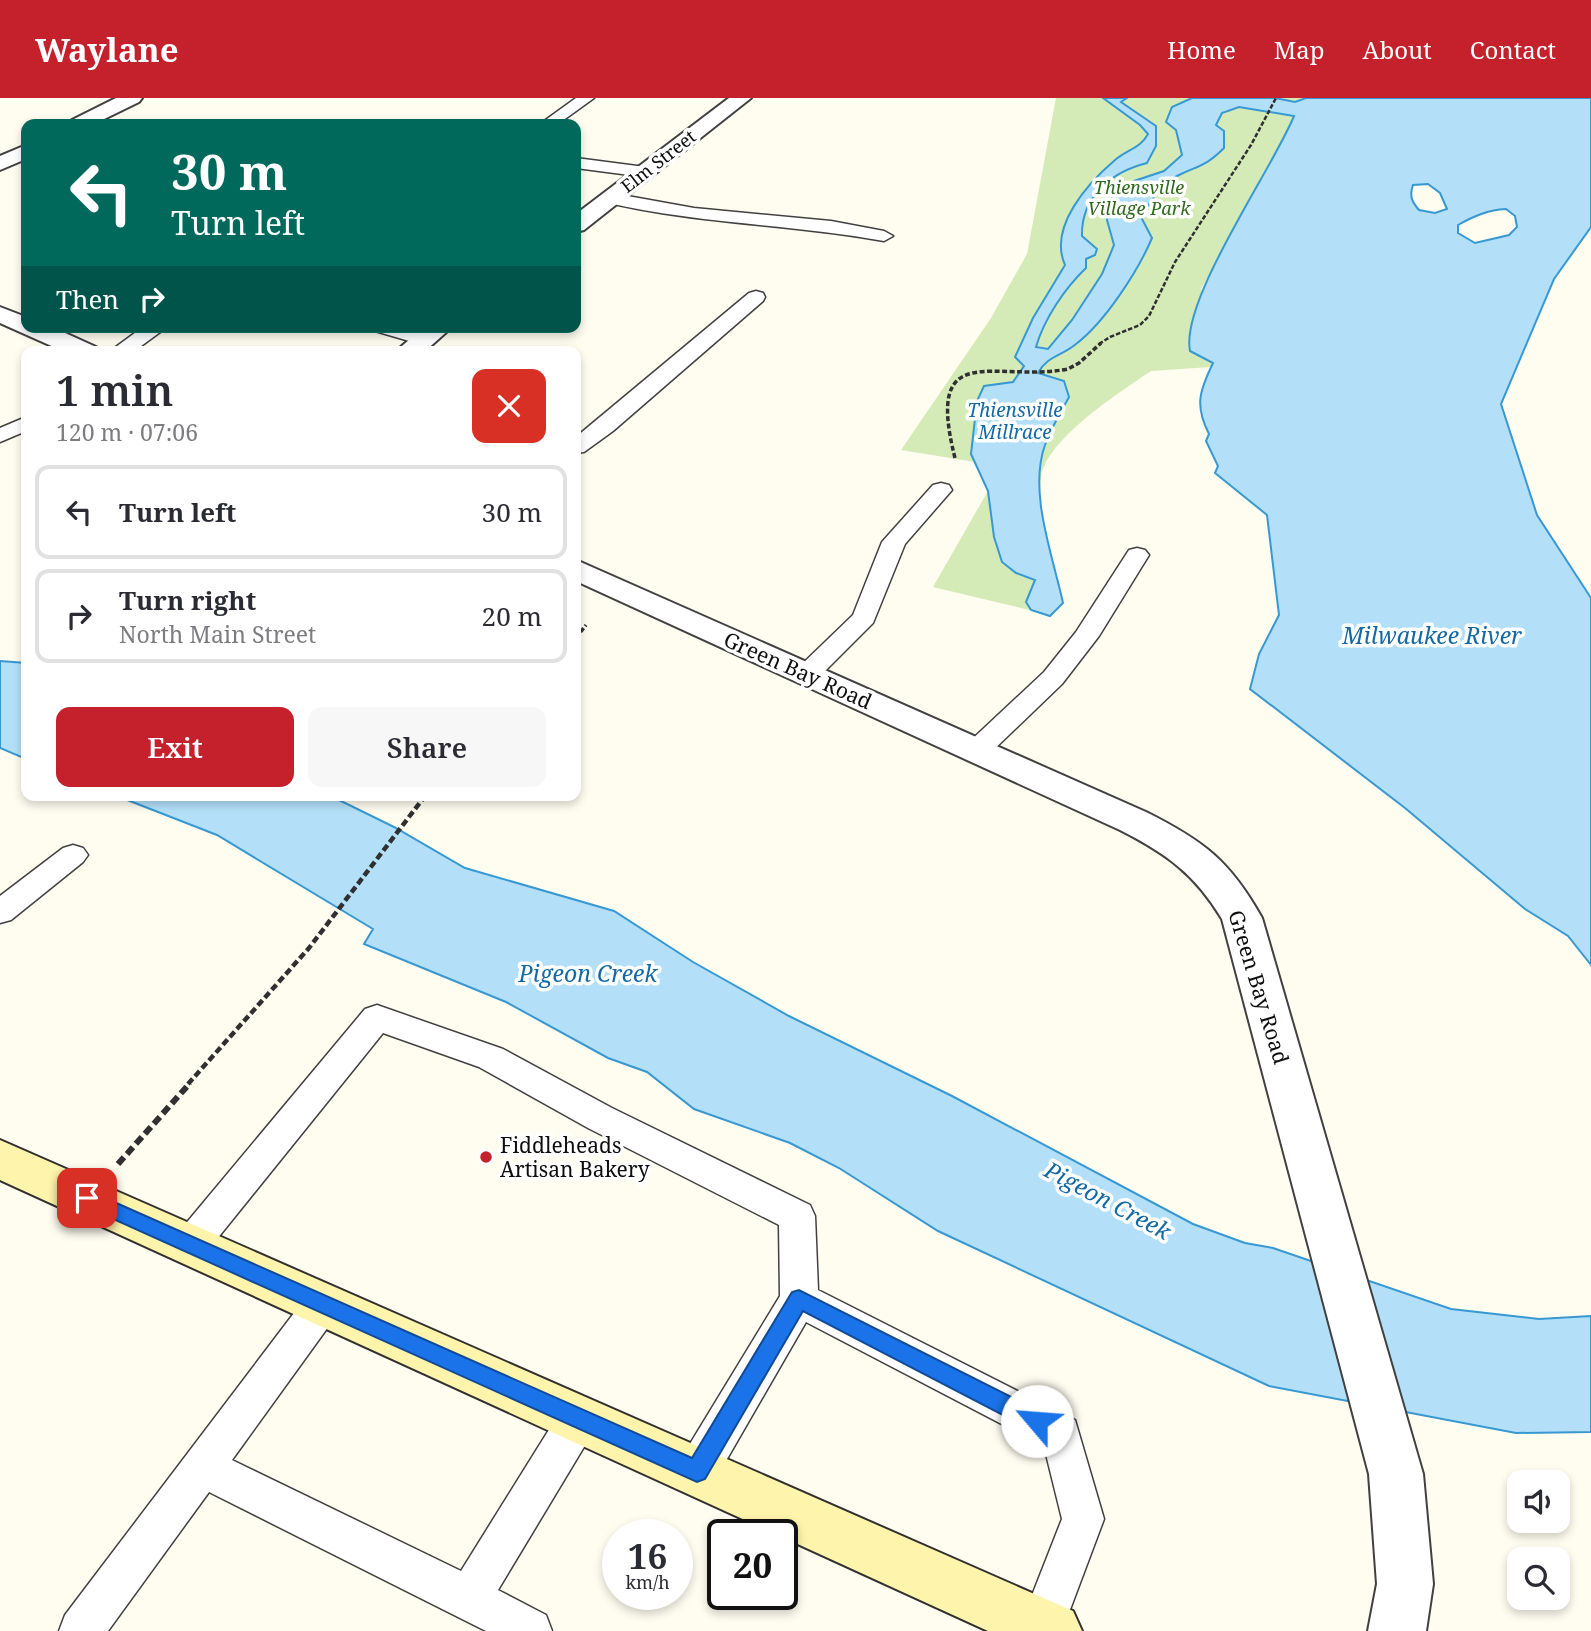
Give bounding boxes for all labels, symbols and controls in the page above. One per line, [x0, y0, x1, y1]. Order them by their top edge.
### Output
text: Waylane [35, 27, 179, 72]
text: Home [1167, 33, 1236, 66]
text: Map [1274, 33, 1325, 66]
text: About [1363, 33, 1432, 66]
text: Contact [1470, 33, 1556, 66]
street label: Elm Street [616, 124, 700, 198]
text: 30 m [171, 138, 287, 204]
icon: left [56, 147, 147, 238]
park label: Thiensville Village Park [1088, 175, 1191, 220]
text: Turn left [171, 201, 305, 244]
icon: right [133, 280, 171, 318]
text: Then [56, 281, 119, 317]
text: 1 min [56, 361, 173, 418]
button: close [472, 369, 546, 443]
water label: Thiensville Millrace [967, 397, 1063, 445]
text: 120 m · 07:06 [56, 416, 198, 448]
icon: left [60, 493, 98, 531]
text: Turn left [119, 494, 236, 530]
text: 30 m [482, 494, 542, 530]
text: Turn right [119, 582, 256, 618]
icon: right [60, 597, 98, 635]
text: 20 m [482, 598, 542, 634]
text: North Main Street [119, 618, 316, 650]
water label: Milwaukee River [1341, 619, 1522, 651]
street label: Green Bay Road [719, 625, 877, 715]
button: Exit [56, 707, 294, 787]
button: Share [308, 707, 546, 787]
street label: Green Bay Road [1222, 907, 1296, 1067]
water label: Pigeon Creek [518, 957, 658, 989]
place label: Fiddleheads Artisan Bakery [500, 1131, 650, 1183]
marker: Fiddleheads Artisan Bakery [478, 1149, 494, 1165]
water label: Pigeon Creek [1038, 1153, 1178, 1247]
pin [57, 1168, 117, 1228]
icon: arrive [68, 1179, 106, 1217]
position arrow [1000, 1384, 1074, 1458]
map controls [1507, 1470, 1570, 1610]
button: sound [1507, 1470, 1570, 1533]
speed limit sign: 20 [707, 1519, 798, 1610]
text: 16 [628, 1532, 667, 1579]
button: search [1507, 1547, 1570, 1610]
text: km/h [625, 1570, 670, 1594]

